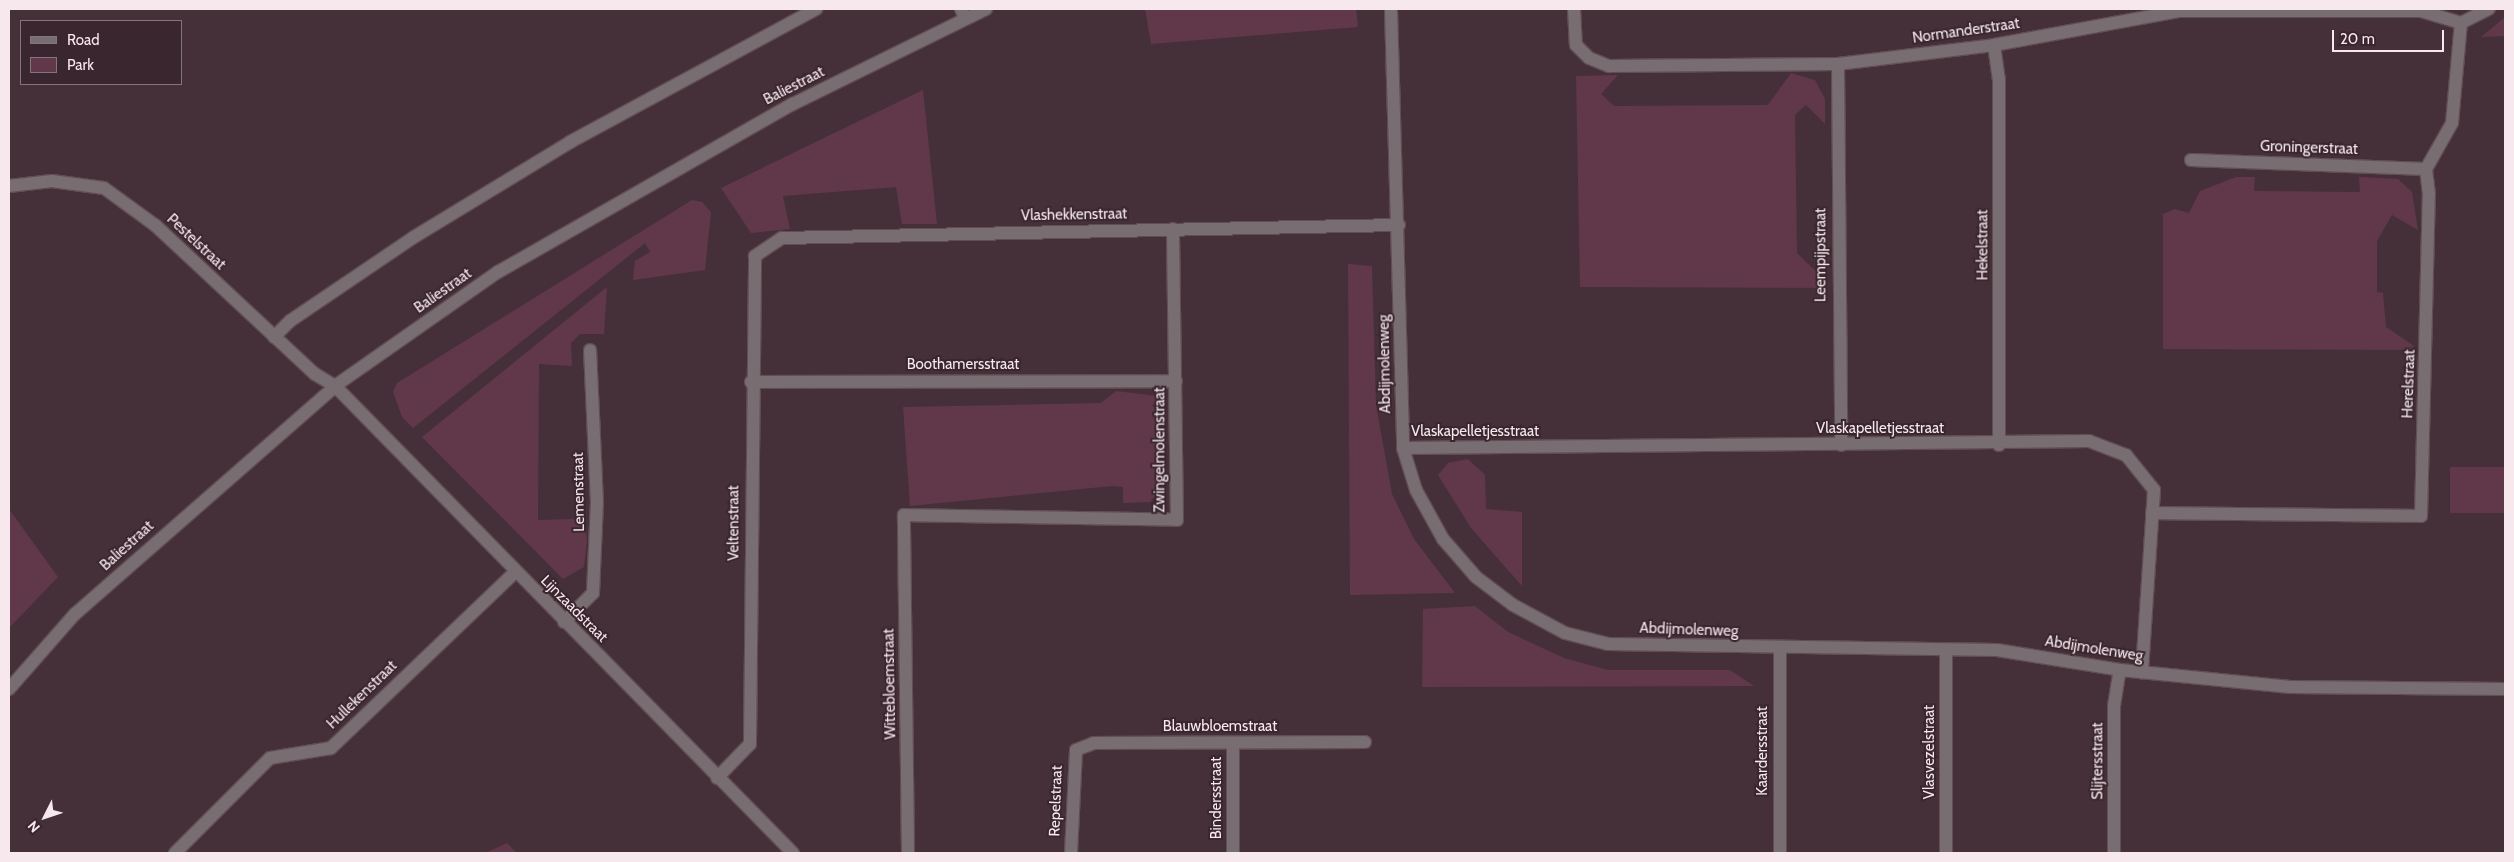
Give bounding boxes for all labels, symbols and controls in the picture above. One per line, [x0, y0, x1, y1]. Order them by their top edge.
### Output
street label: Normanderstraat [1911, 15, 2021, 47]
legend [20, 20, 182, 85]
scale bar [2334, 20, 2446, 52]
text: 20 m [2340, 30, 2375, 48]
text: Road [67, 31, 100, 49]
text: Park [67, 56, 94, 74]
street label: Baliestraat [761, 63, 827, 109]
street label: Groningerstraat [2260, 137, 2358, 159]
street label: Vlashekkenstraat [1021, 205, 1127, 225]
street label: Leempijpstraat [1812, 208, 1830, 302]
street label: Pestelstraat [163, 210, 229, 274]
street label: Hekelstraat [1974, 210, 1992, 280]
street label: Baliestraat [411, 265, 475, 317]
street label: Abdijmolenweg [1375, 314, 1395, 414]
street label: Herelstraat [2399, 349, 2419, 419]
street label: Boothamersstraat [907, 356, 1019, 374]
street label: Zwingelmolenstraat [1151, 387, 1169, 513]
street label: Vlaskapelletjesstraat [1816, 420, 1944, 438]
street label: Vlaskapelletjesstraat [1411, 423, 1539, 441]
street label: Lemenstraat [569, 452, 589, 532]
street label: Veltenstraat [725, 485, 743, 561]
street label: Baliestraat [97, 517, 157, 575]
street label: Lijnzaadstraat [537, 572, 611, 646]
street label: Abdijmolenweg [1639, 619, 1739, 641]
street label: Wittebloemstraat [880, 628, 900, 740]
street label: Abdijmolenweg [2044, 632, 2144, 666]
street label: Hullekenstraat [323, 657, 401, 733]
street label: Vlasvezelstraat [1921, 705, 1939, 799]
street label: Kaardersstraat [1754, 706, 1772, 796]
street label: Blauwbloemstraat [1163, 718, 1277, 736]
street label: Slijtersstraat [2089, 722, 2107, 800]
street label: Bindersstraat [1208, 757, 1226, 839]
street label: Repelstraat [1046, 765, 1066, 837]
north arrow [20, 792, 70, 842]
text: N [24, 817, 44, 836]

